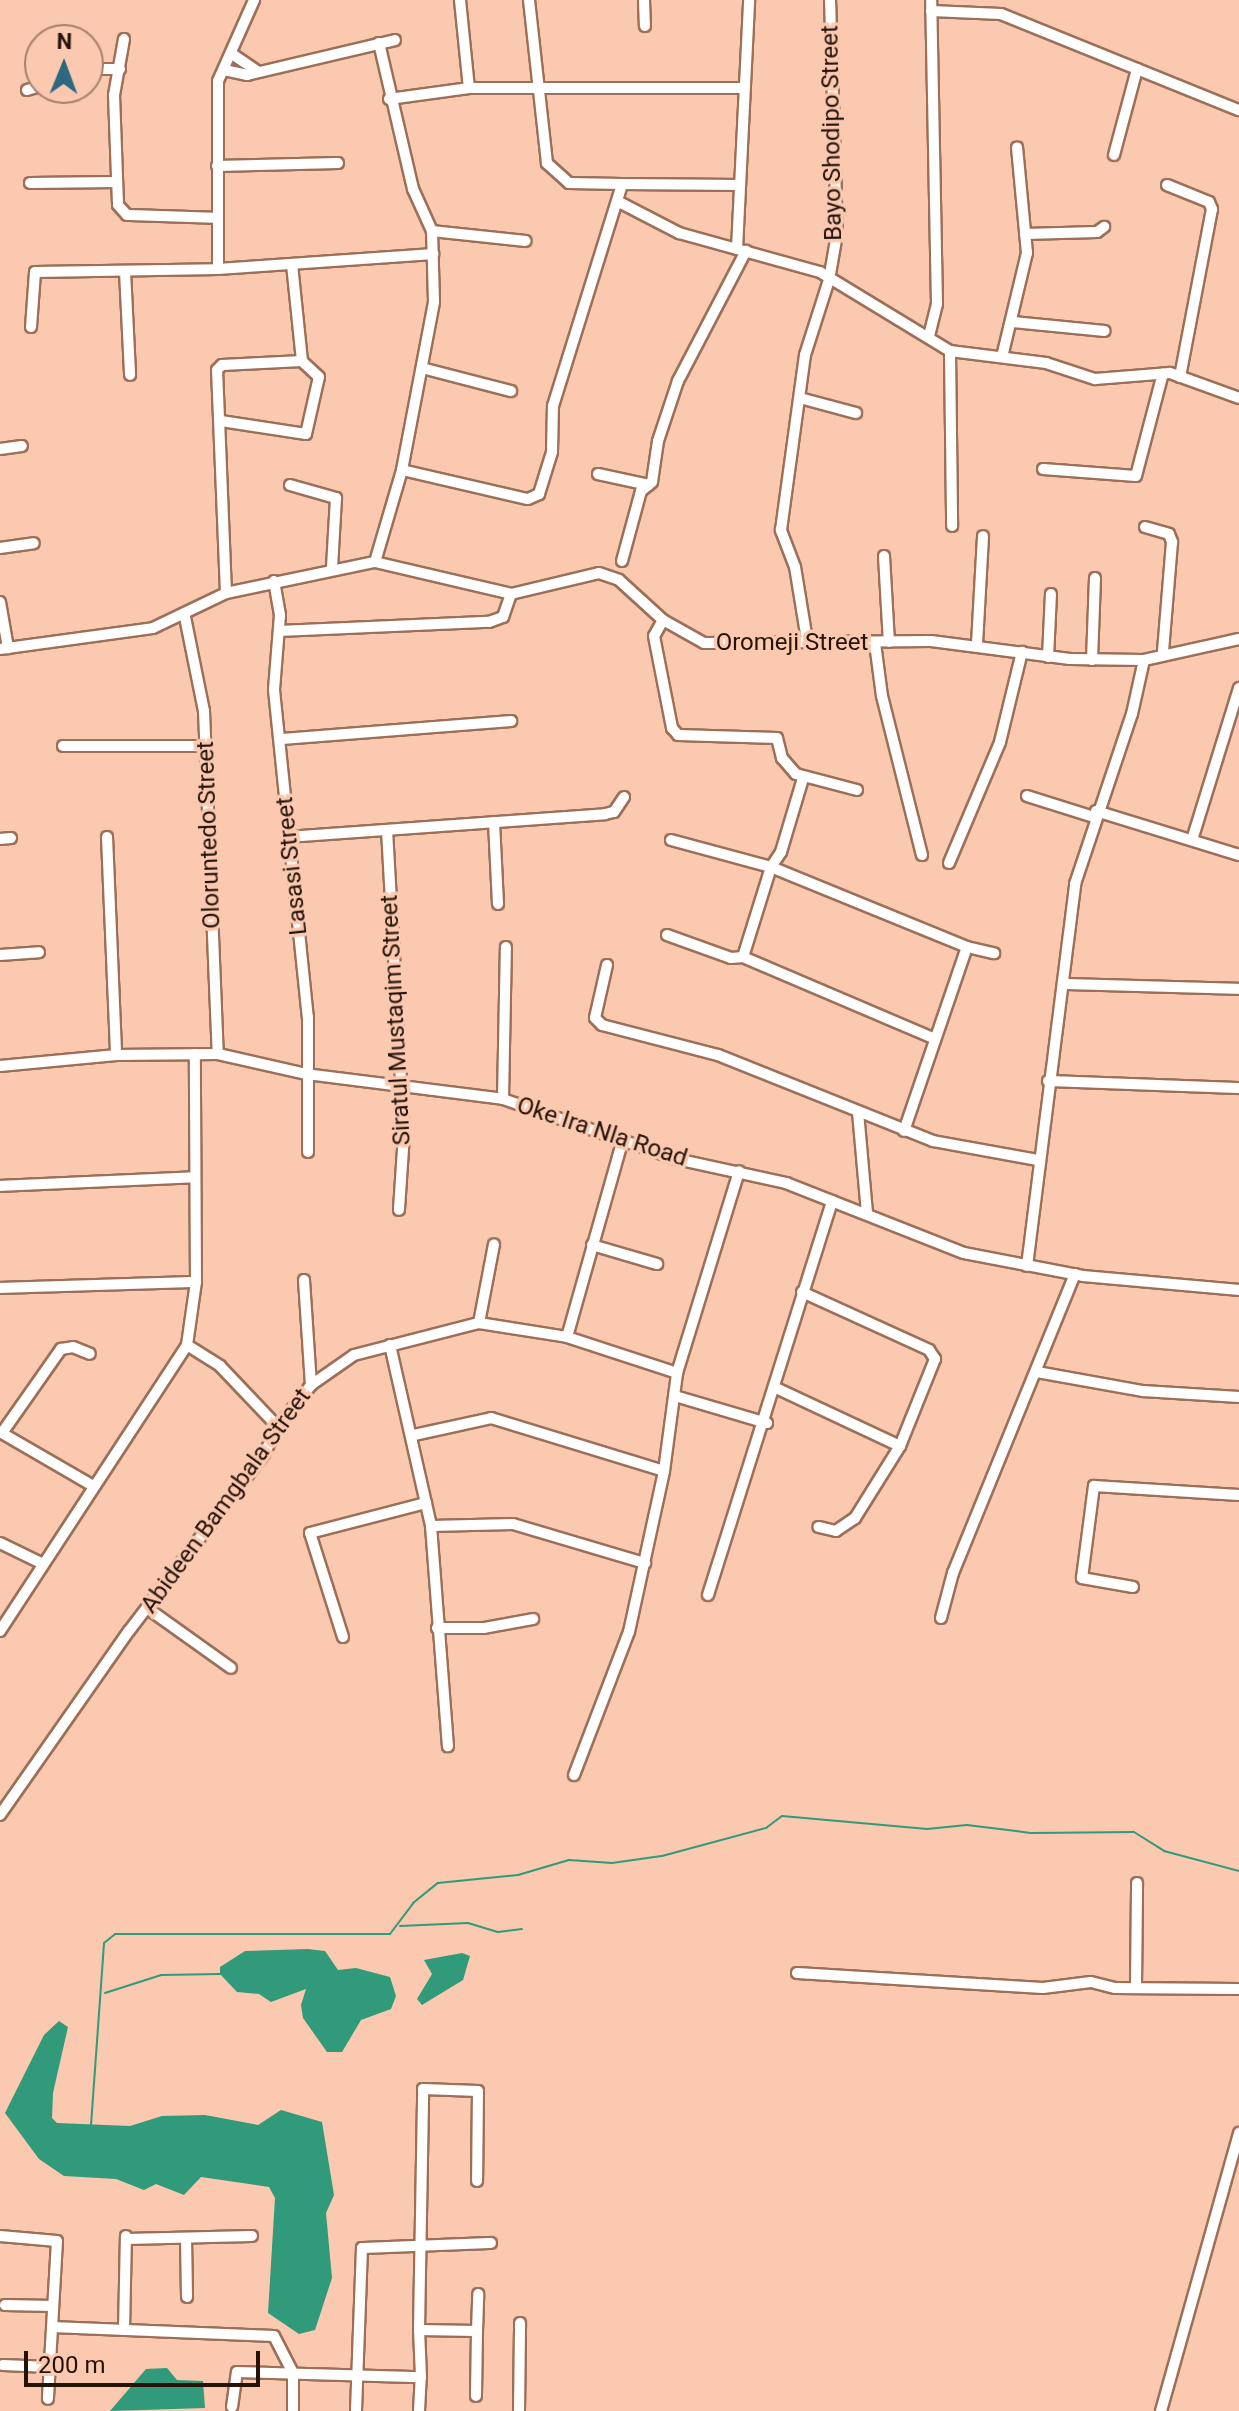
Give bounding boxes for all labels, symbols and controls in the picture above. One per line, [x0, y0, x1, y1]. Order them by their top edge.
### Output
north arrow [24, 24, 104, 104]
street label: Bayo Shodipo Street [816, 25, 848, 241]
text: N [56, 29, 72, 54]
street label: Oromeji Street [716, 629, 868, 657]
street label: Oloruntedo Street [191, 741, 227, 929]
street label: Lasasi Street [270, 795, 314, 937]
street label: Siratul Mustaqim Street [375, 894, 417, 1146]
street label: Oke Ira Nla Road [513, 1091, 691, 1173]
street label: Abideen Bamgbala Street [135, 1383, 317, 1619]
scale bar [28, 2335, 264, 2385]
text: 200 m [38, 2351, 105, 2379]

